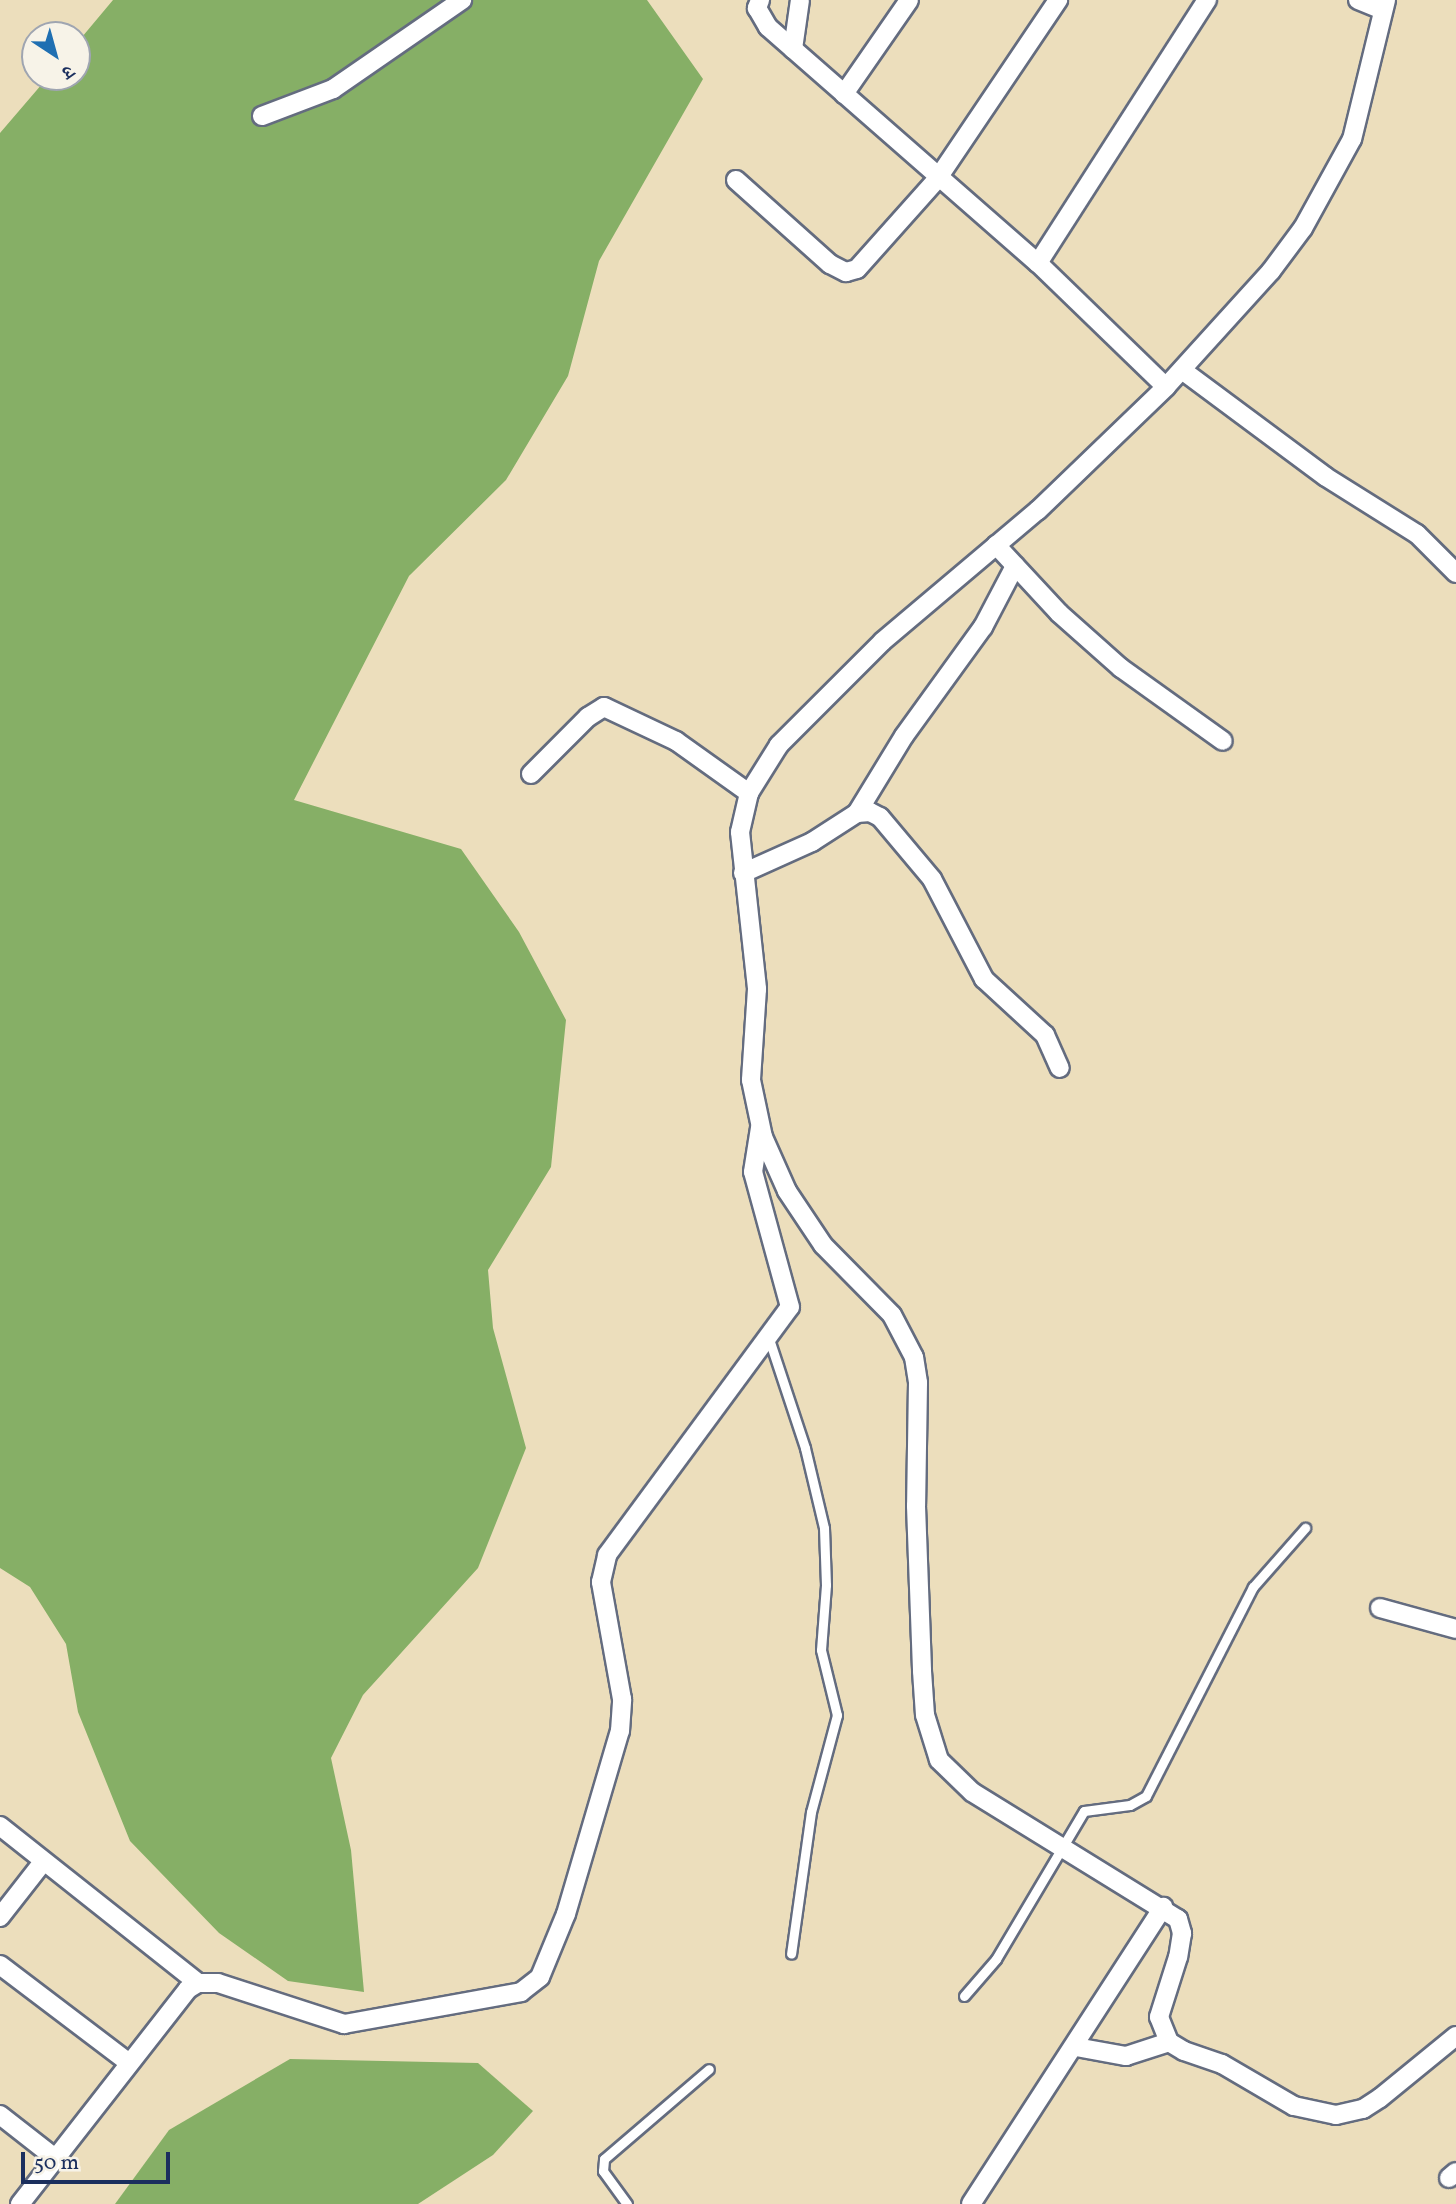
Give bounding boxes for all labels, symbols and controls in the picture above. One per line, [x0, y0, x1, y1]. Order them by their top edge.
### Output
north arrow [21, 21, 91, 91]
text: उ [56, 58, 79, 85]
scale bar [24, 2138, 173, 2182]
text: 50 m [34, 2149, 79, 2178]

